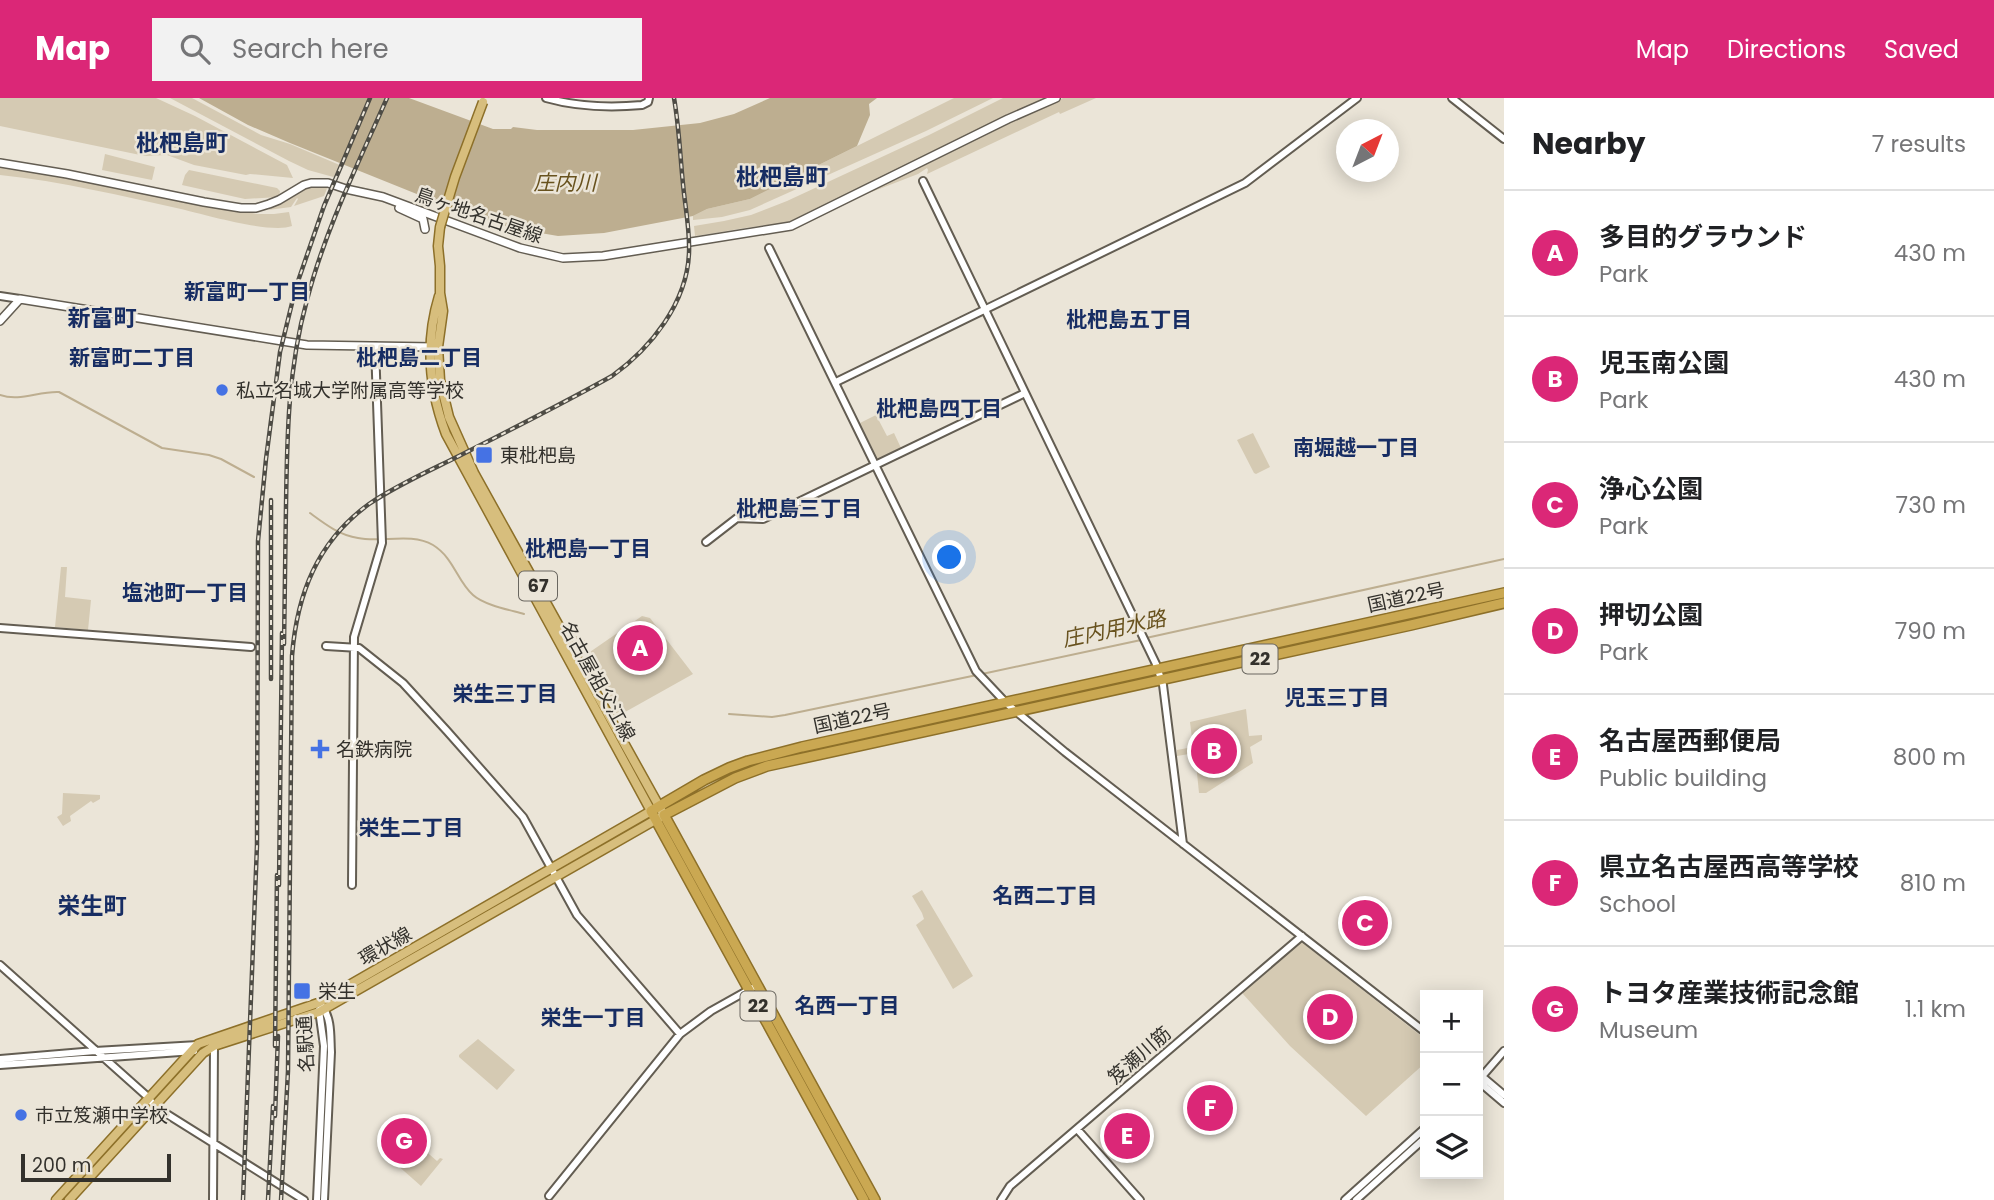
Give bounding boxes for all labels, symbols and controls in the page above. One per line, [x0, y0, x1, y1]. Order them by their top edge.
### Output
search box [152, 18, 642, 81]
text: Map [35, 25, 110, 72]
icon: search [176, 30, 214, 68]
text: Search here [232, 31, 389, 67]
text: Map [1636, 33, 1689, 66]
text: Directions [1727, 33, 1846, 66]
text: Saved [1884, 33, 1959, 66]
north arrow [1336, 119, 1399, 182]
text: Nearby [1532, 122, 1646, 165]
district label: 枇杷島町 [136, 127, 228, 159]
text: 7 results [1872, 128, 1966, 160]
district label: 枇杷島町 [736, 161, 828, 193]
water label: 庄内川 [534, 168, 598, 197]
street label: 鳥ヶ地名古屋線 [412, 181, 546, 250]
text: 多目的グラウンド [1599, 219, 1807, 255]
text: A [1547, 237, 1563, 269]
text: 430 m [1894, 237, 1966, 269]
text: Park [1599, 258, 1648, 290]
district label: 新富町一丁目 [184, 277, 310, 306]
district label: 新富町 [68, 302, 137, 334]
district label: 枇杷島五丁目 [1066, 305, 1192, 334]
district label: 新富町二丁目 [69, 343, 195, 372]
district label: 枇杷島二丁目 [356, 343, 482, 372]
text: 児玉南公園 [1599, 345, 1729, 381]
text: B [1547, 363, 1563, 395]
text: 430 m [1894, 363, 1966, 395]
place label: 私立名城大学附属高等学校 [236, 377, 464, 404]
marker: 私立名城大学附属高等学校 [214, 382, 230, 398]
text: Park [1599, 384, 1648, 416]
district label: 枇杷島四丁目 [876, 394, 1002, 423]
district label: 南堀越一丁目 [1293, 433, 1419, 462]
place label: 東枇杷島 [500, 442, 576, 469]
marker: 東枇杷島 [474, 445, 494, 465]
text: 浄心公園 [1599, 471, 1703, 507]
text: C [1546, 489, 1564, 521]
text: 730 m [1896, 489, 1966, 521]
district label: 枇杷島三丁目 [736, 494, 862, 523]
text: Park [1599, 510, 1648, 542]
district label: 枇杷島一丁目 [525, 534, 651, 563]
your location [932, 540, 966, 574]
road number: 67 [519, 572, 557, 600]
street label: 国道22号 [1365, 576, 1447, 619]
district label: 塩池町一丁目 [122, 578, 248, 607]
text: 押切公園 [1599, 597, 1703, 633]
water label: 庄内用水路 [1060, 603, 1170, 654]
text: D [1547, 615, 1563, 647]
text: 790 m [1895, 615, 1966, 647]
street label: 名古屋祖父江線 [554, 617, 642, 746]
pin: A [617, 622, 663, 674]
text: Park [1599, 636, 1648, 668]
road number: 22 [1242, 644, 1278, 674]
district label: 栄生三丁目 [453, 679, 558, 708]
district label: 児玉三丁目 [1285, 683, 1390, 712]
street label: 国道22号 [811, 697, 893, 740]
text: 名古屋西郵便局 [1599, 723, 1781, 759]
pin: B [1191, 725, 1237, 777]
place label: 名鉄病院 [336, 736, 412, 763]
marker: 名鉄病院 [310, 739, 330, 759]
text: E [1549, 741, 1561, 773]
text: 800 m [1893, 741, 1966, 773]
text: Public building [1599, 762, 1767, 794]
district label: 栄生二丁目 [359, 813, 464, 842]
text: 県立名古屋西高等学校 [1599, 849, 1859, 885]
text: F [1549, 867, 1561, 899]
text: 810 m [1900, 867, 1966, 899]
district label: 名西二丁目 [993, 881, 1098, 910]
text: School [1599, 888, 1676, 920]
district label: 栄生町 [58, 890, 127, 922]
pin: C [1342, 897, 1388, 949]
street label: 環状線 [354, 920, 417, 972]
text: トヨタ産業技術記念館 [1599, 975, 1859, 1011]
place label: 栄生 [318, 978, 356, 1005]
marker: 栄生 [292, 981, 312, 1001]
map controls [1420, 990, 1483, 1179]
button: + [1420, 990, 1483, 1053]
district label: 名西一丁目 [795, 991, 900, 1020]
pin: D [1307, 991, 1353, 1043]
road number: 22 [740, 992, 776, 1021]
text: G [1546, 993, 1564, 1025]
text: 1.1 km [1905, 993, 1966, 1025]
district label: 栄生一丁目 [541, 1003, 646, 1032]
text: Museum [1599, 1014, 1698, 1046]
street label: 名駅通 [291, 1015, 320, 1073]
street label: 笈瀬川筋 [1102, 1020, 1177, 1091]
button: − [1420, 1053, 1483, 1116]
pin: F [1187, 1082, 1233, 1134]
place label: 市立笈瀬中学校 [35, 1102, 168, 1129]
marker: 市立笈瀬中学校 [13, 1107, 29, 1123]
pin: E [1104, 1110, 1150, 1162]
pin: G [381, 1115, 427, 1167]
button: layers [1420, 1116, 1483, 1179]
scale bar [21, 1151, 172, 1183]
text: 200 m [32, 1152, 91, 1179]

